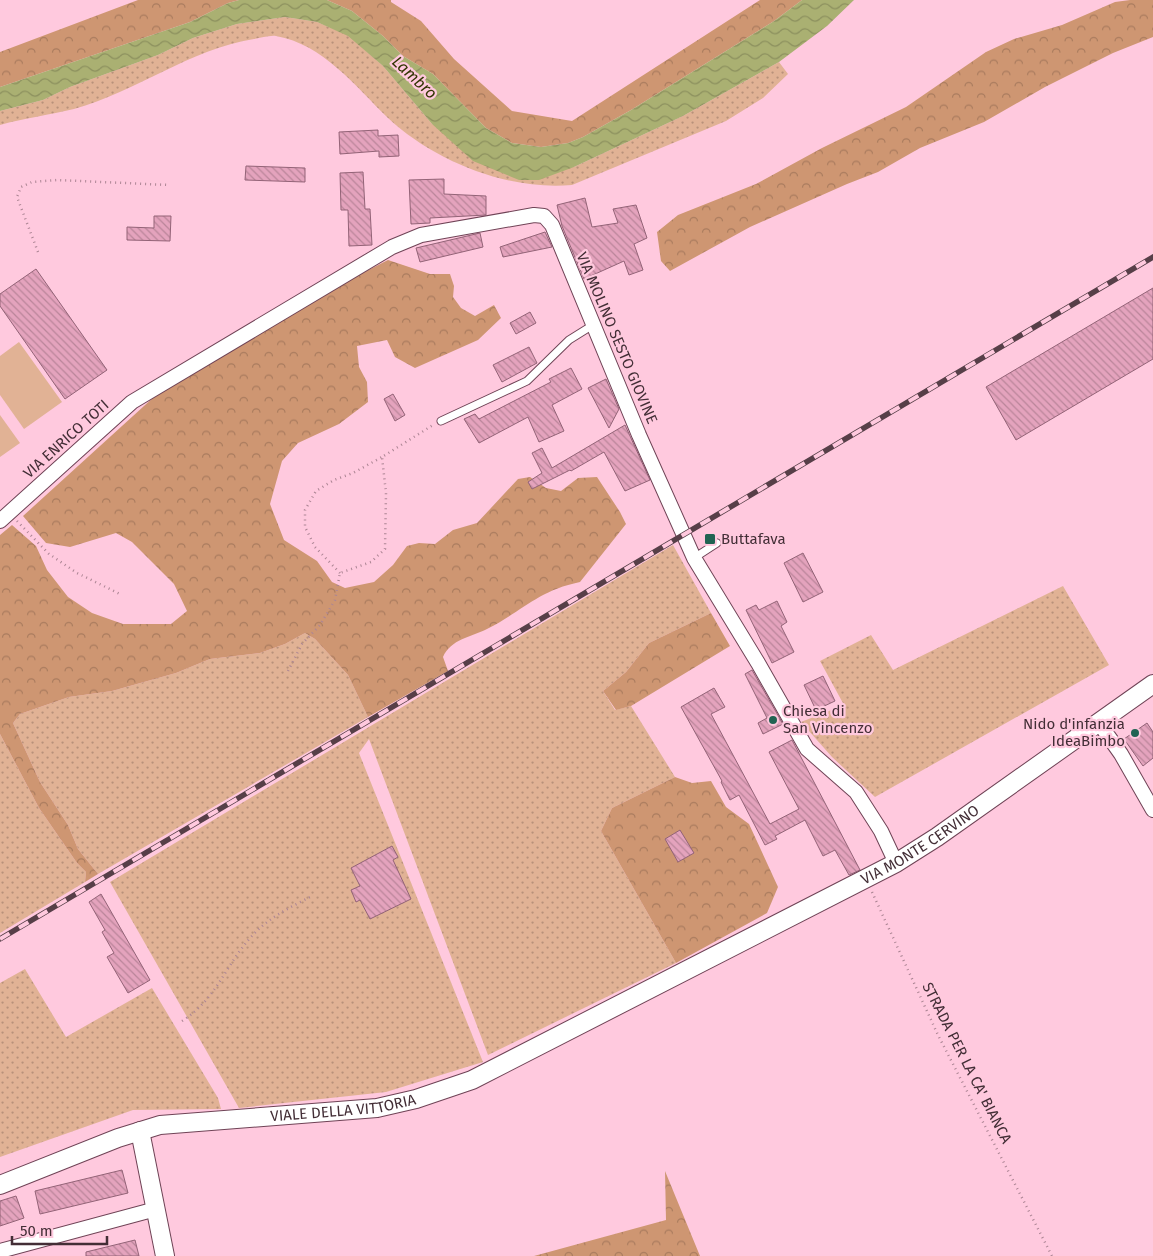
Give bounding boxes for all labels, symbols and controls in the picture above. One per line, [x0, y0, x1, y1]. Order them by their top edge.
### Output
water label: Lambro [388, 52, 441, 103]
street label: VIA MOLINO SESTO GIOVINE [573, 250, 661, 426]
street label: VIA ENRICO TOTI [20, 396, 112, 482]
place label: Buttafava [721, 530, 786, 548]
marker: Buttafava [703, 532, 717, 546]
place label: Chiesa di San Vincenzo [783, 702, 873, 737]
marker: Chiesa di San Vincenzo [767, 714, 779, 726]
place label: Nido d'infanzia IdeaBimbo [1023, 715, 1125, 750]
marker: Nido d'infanzia IdeaBimbo [1129, 727, 1141, 739]
street label: VIA MONTE CERVINO [858, 801, 983, 888]
street label: STRADA PER LA CA' BIANCA [918, 979, 1016, 1147]
street label: VIALE DELLA VITTORIA [270, 1090, 418, 1125]
scale bar [12, 1214, 108, 1246]
text: 50 m [20, 1222, 53, 1240]

